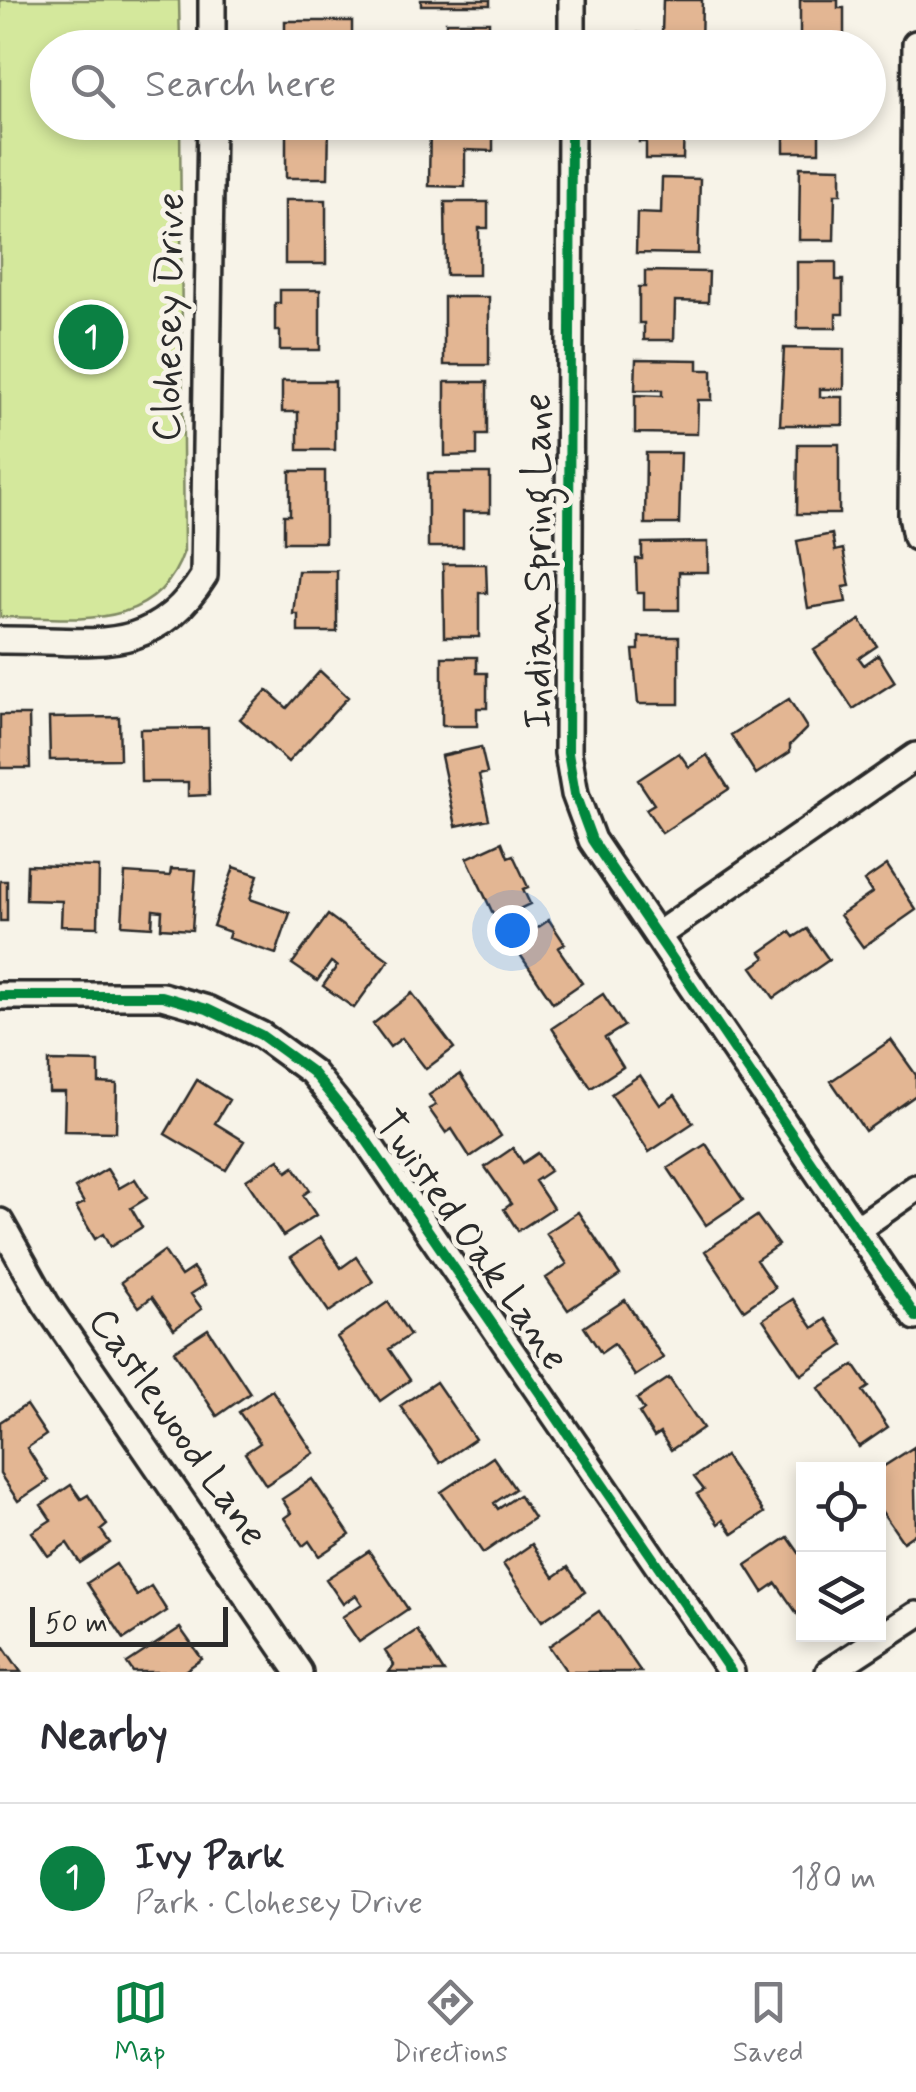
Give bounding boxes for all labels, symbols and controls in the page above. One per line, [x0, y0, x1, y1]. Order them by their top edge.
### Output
search box [30, 30, 886, 140]
icon: search [65, 58, 120, 113]
text: Search here [145, 61, 336, 110]
street label: Clohesey Drive [142, 192, 198, 442]
pin: 1 [58, 300, 124, 374]
street label: Indian Spring Lane [513, 393, 569, 729]
your location [487, 905, 538, 956]
street label: Twisted Oak Lane [362, 1100, 580, 1382]
street label: Castlewood Lane [75, 1298, 279, 1558]
map controls [796, 1462, 886, 1642]
button: locate [796, 1462, 886, 1552]
button: layers [796, 1552, 886, 1642]
scale bar [30, 1602, 228, 1646]
text: 50 m [45, 1606, 108, 1643]
text: Nearby [40, 1710, 168, 1765]
text: Ivy Park [135, 1833, 284, 1882]
text: 1 [65, 1857, 80, 1899]
text: 180 m [791, 1857, 876, 1899]
text: Park · Clohesey Drive [135, 1882, 423, 1924]
tab: Map [113, 1975, 168, 2072]
tab: Directions [393, 1975, 508, 2072]
tab: Saved [733, 1975, 803, 2072]

